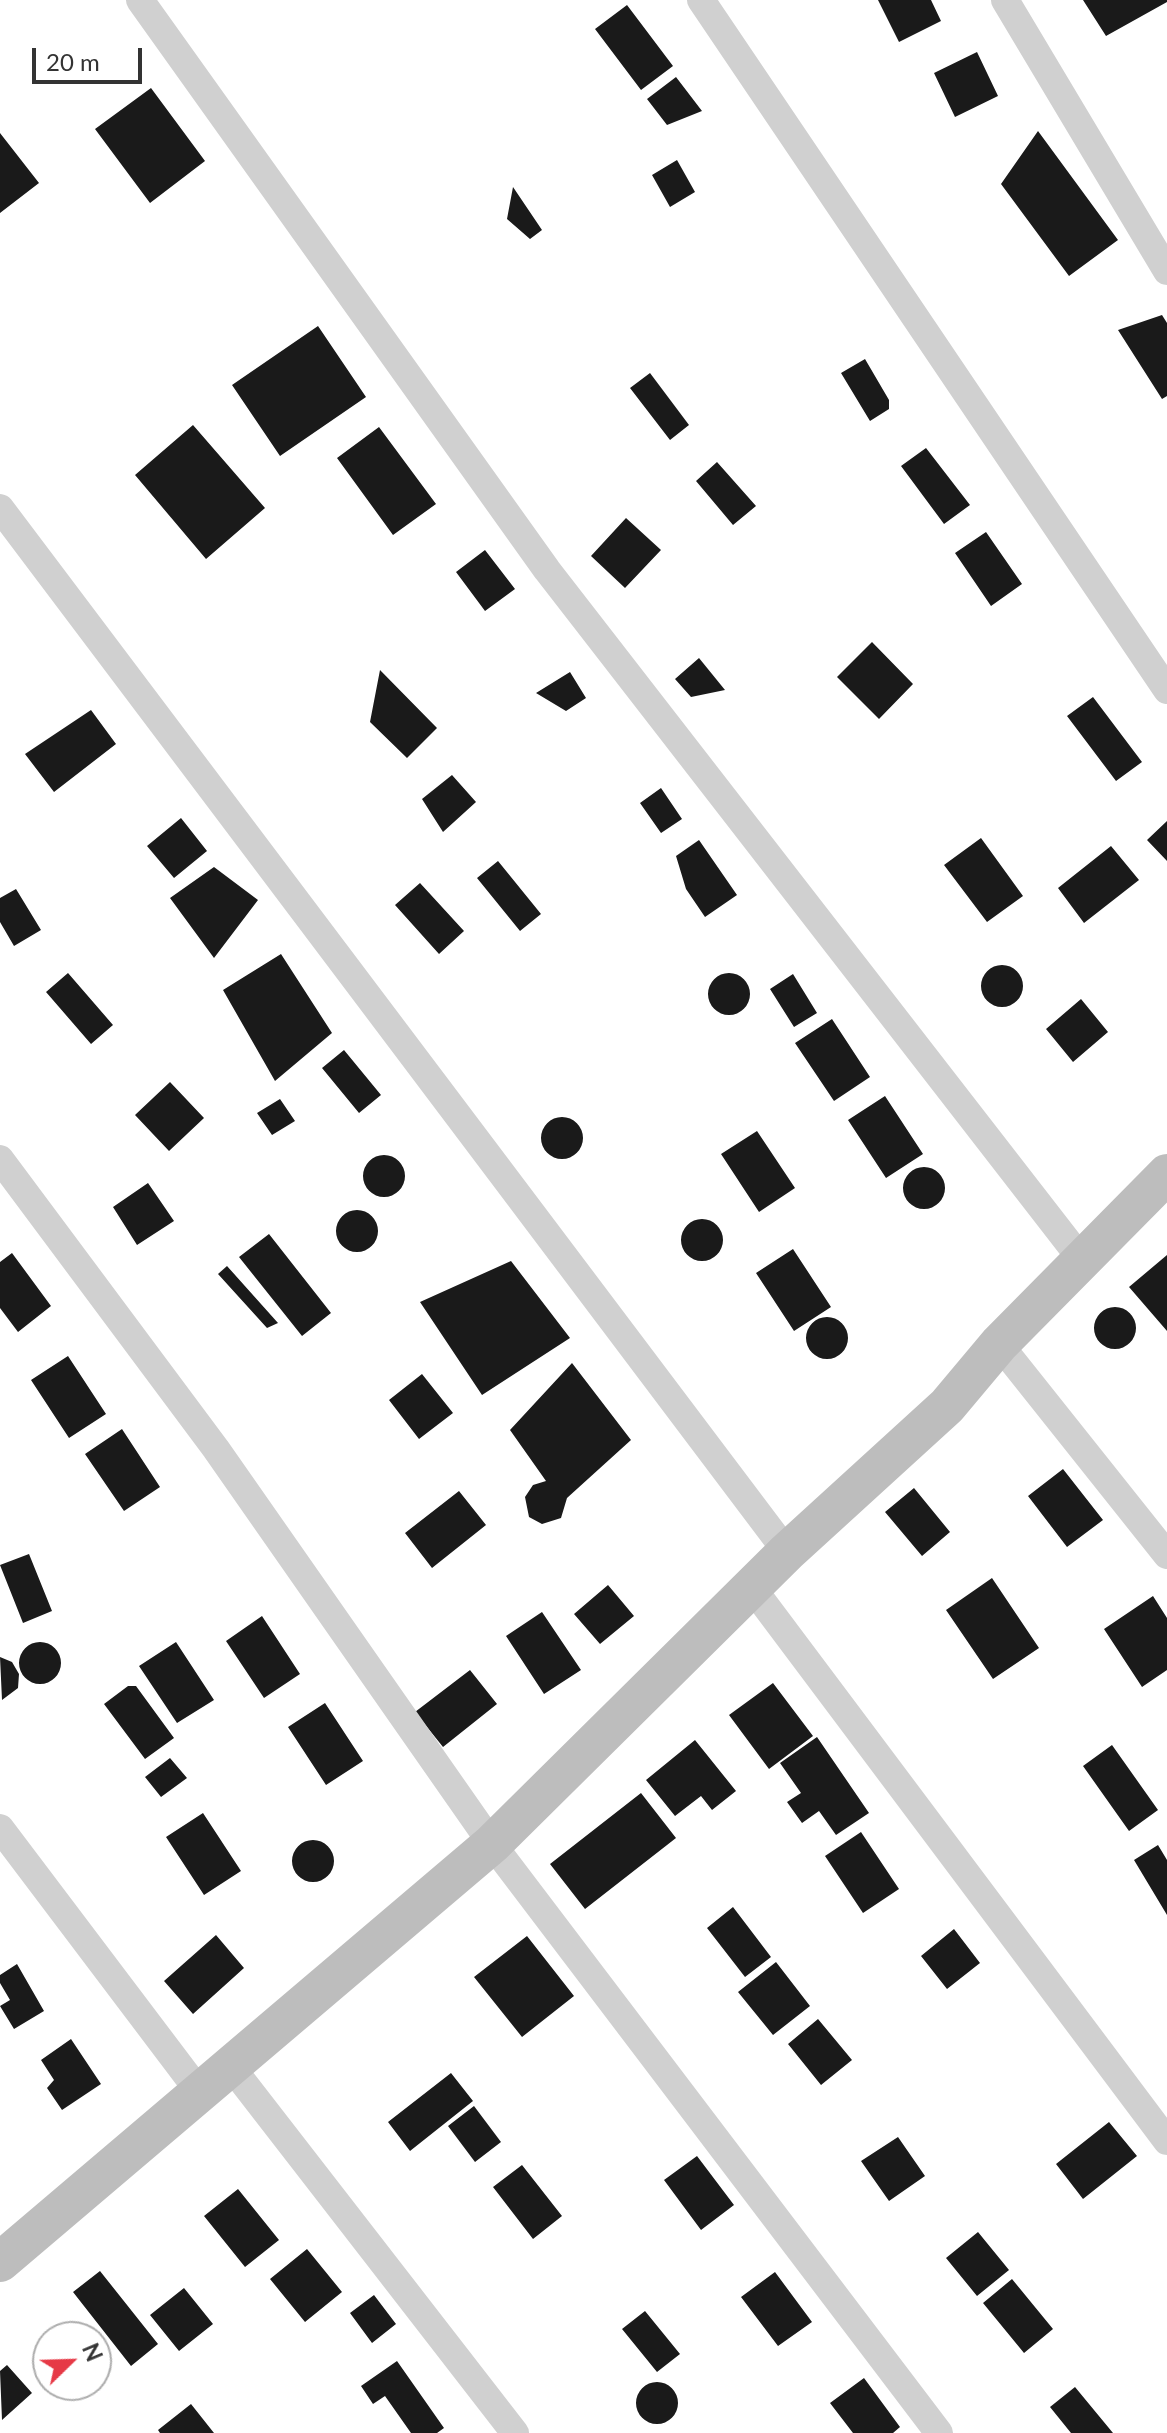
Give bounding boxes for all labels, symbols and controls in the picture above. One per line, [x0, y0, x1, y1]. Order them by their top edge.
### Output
scale bar [36, 32, 146, 82]
text: 20 m [46, 47, 100, 76]
north arrow [32, 2321, 112, 2401]
text: N [77, 2339, 108, 2365]

